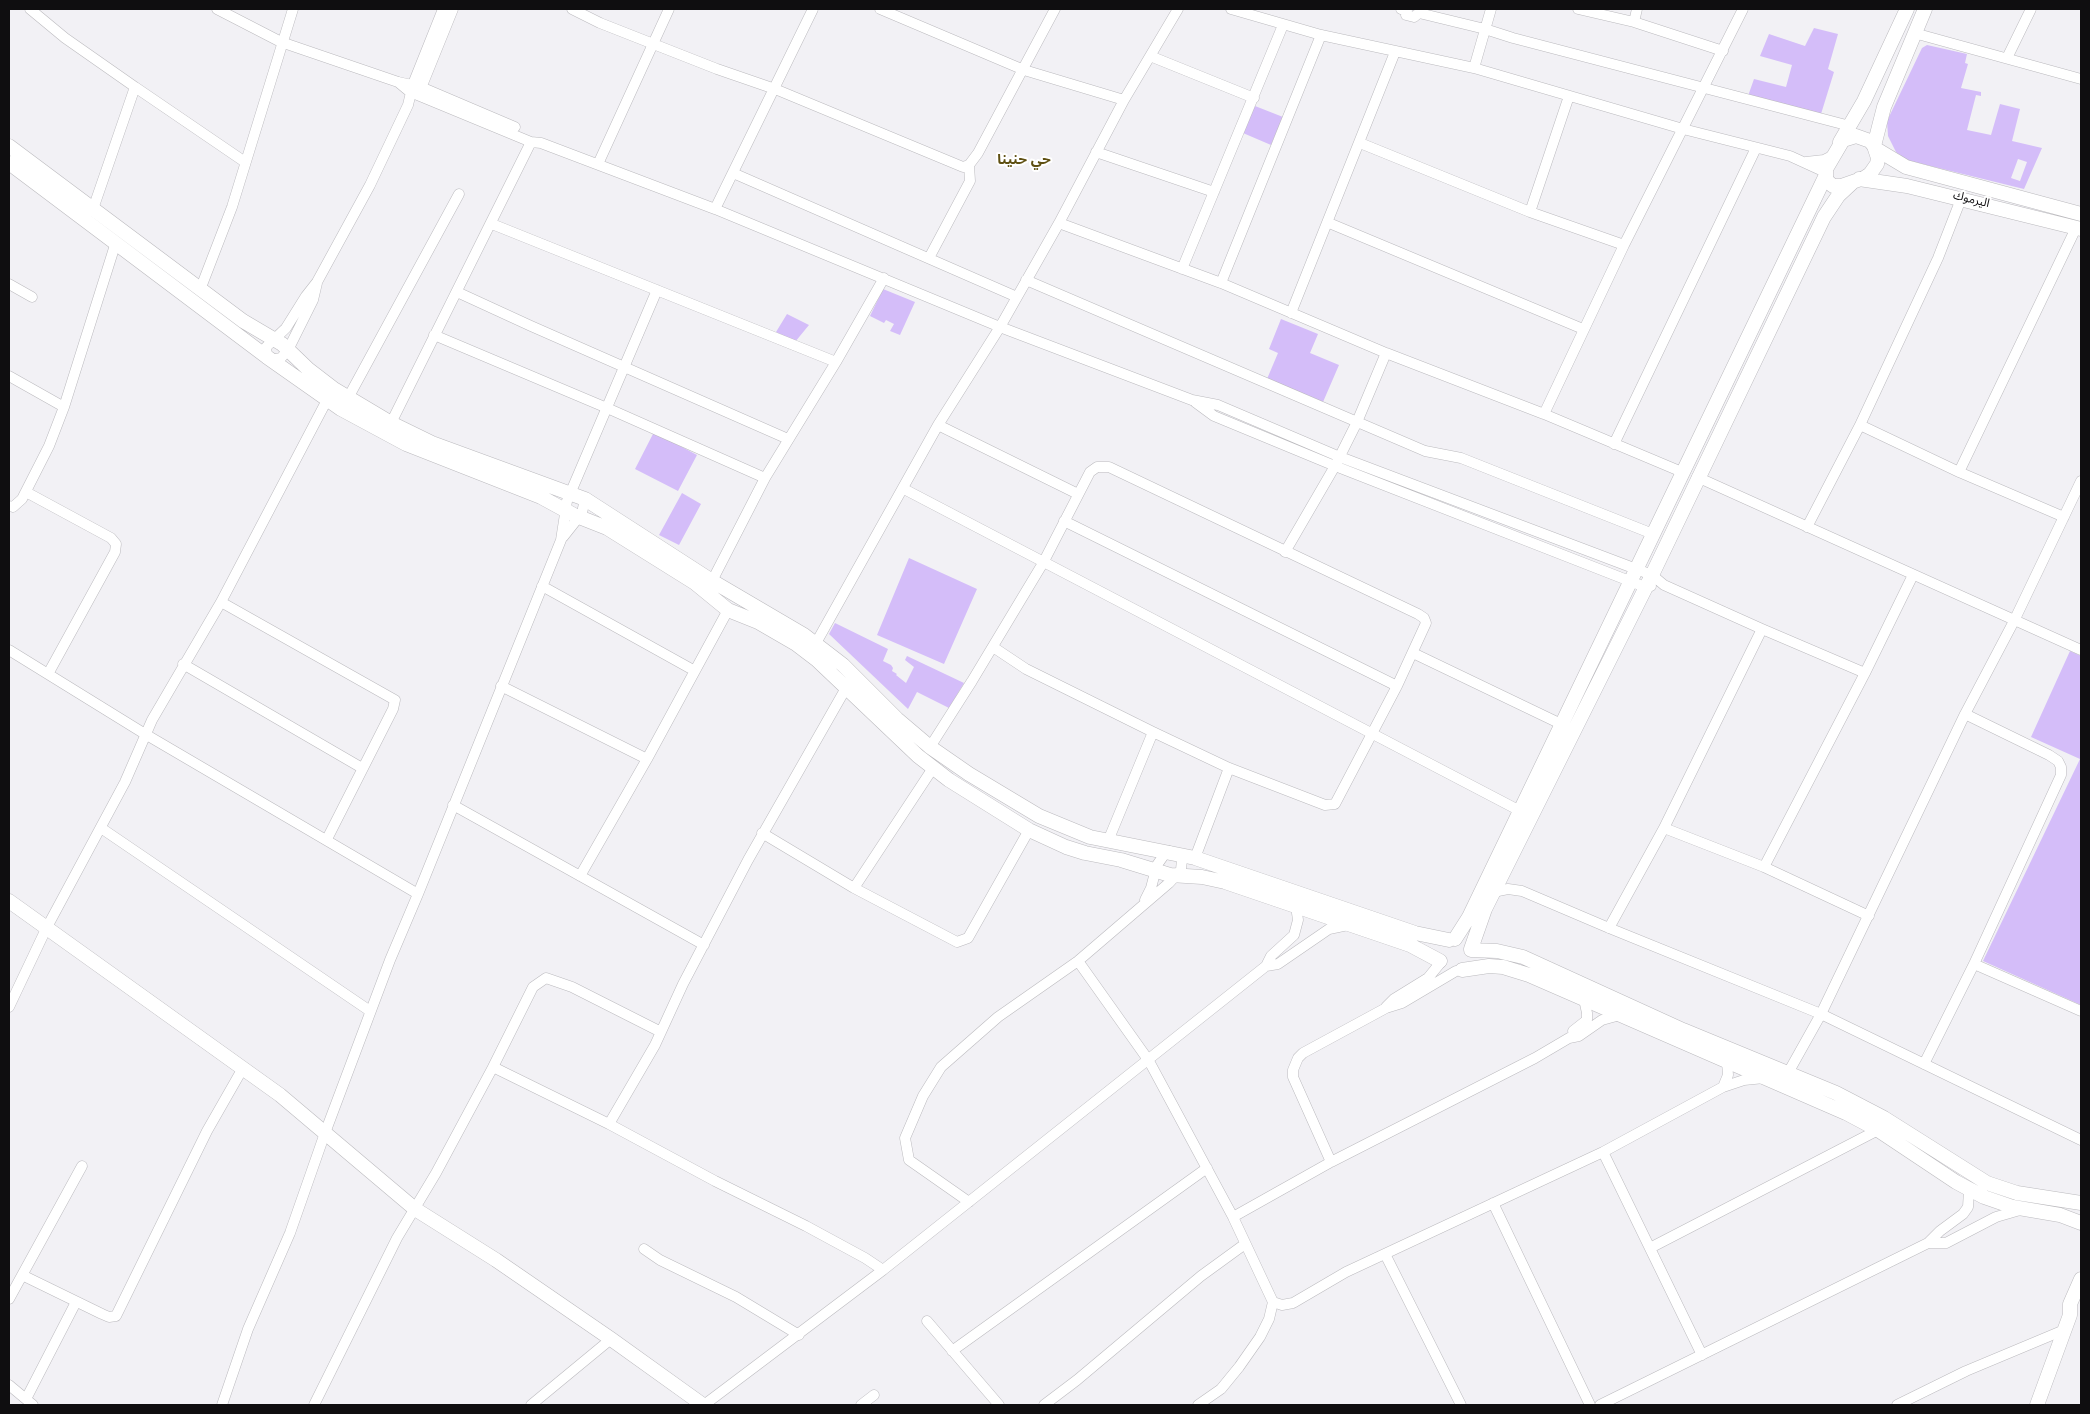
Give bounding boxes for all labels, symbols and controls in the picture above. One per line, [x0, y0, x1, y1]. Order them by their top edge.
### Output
district label: حي حنينا [997, 154, 1051, 170]
street label: اليرموك [1951, 190, 1991, 212]

